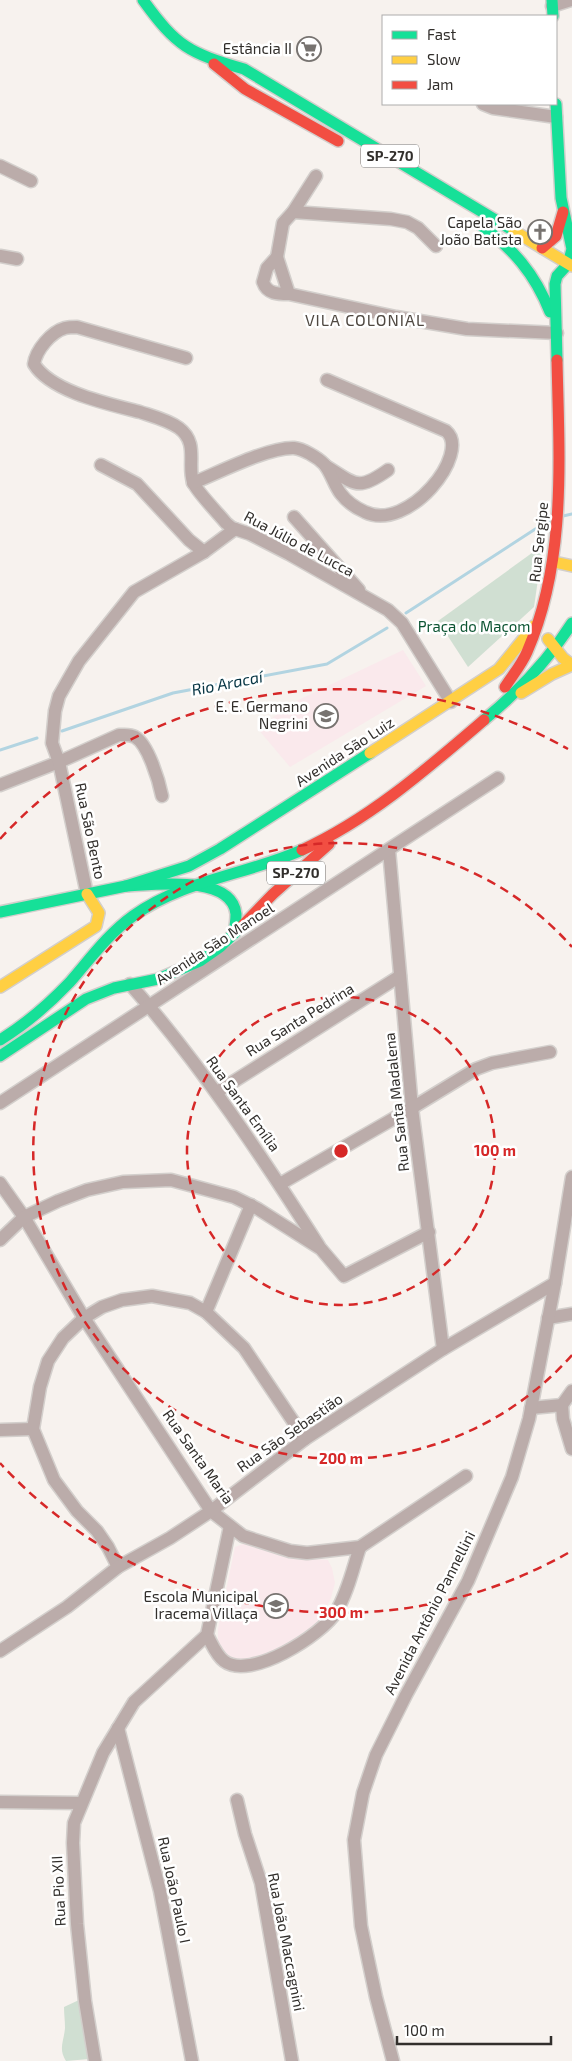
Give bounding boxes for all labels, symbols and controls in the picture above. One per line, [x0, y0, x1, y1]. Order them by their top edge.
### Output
legend [382, 15, 557, 105]
text: Fast [427, 25, 457, 43]
supermarket icon: Estância II [296, 36, 322, 62]
place label: Estância II [223, 39, 292, 57]
text: Slow [427, 50, 461, 68]
text: Jam [427, 75, 453, 93]
road number: SP-270 [361, 144, 419, 168]
place label: Capela São João Batista [440, 213, 522, 248]
church icon: Capela São João Batista [527, 219, 553, 245]
district label: VILA COLONIAL [305, 310, 425, 329]
street label: Rua Sergipe [525, 501, 551, 583]
street label: Rua Júlio de Lucca [241, 507, 357, 580]
park label: Praça do Maçom [418, 617, 530, 636]
water label: Rio Aracaí [190, 666, 266, 699]
place label: E. E. Germano Negrini [216, 697, 308, 732]
school or university icon: E. E. Germano Negrini [313, 703, 339, 729]
street label: Avenida São Luiz [292, 713, 397, 790]
street label: Rua São Bento [72, 781, 110, 881]
road number: SP-270 [267, 861, 325, 884]
street label: Avenida São Manoel [152, 898, 277, 988]
street label: Rua Santa Pedrina [242, 979, 357, 1060]
street label: Rua Santa Madalena [380, 1032, 412, 1173]
street label: Rua Santa Emília [203, 1052, 285, 1155]
text: 100 m [474, 1141, 516, 1159]
centre of rings [332, 1142, 350, 1160]
street label: Rua São Sebastião [233, 1389, 346, 1475]
street label: Rua Santa Maria [159, 1406, 238, 1507]
text: 200 m [319, 1449, 363, 1467]
street label: Avenida Antônio Pannellini [380, 1528, 478, 1697]
place label: Escola Municipal Iracema Villaça [144, 1587, 259, 1623]
school or university icon: Escola Municipal Iracema Villaça [263, 1593, 289, 1619]
text: 300 m [319, 1603, 363, 1621]
street label: Rua João Paulo I [155, 1835, 195, 1945]
street label: Rua Pio XII [47, 1855, 69, 1927]
street label: Rua João Maccagnini [265, 1871, 309, 2012]
scale bar [397, 2014, 551, 2046]
text: 100 m [404, 2021, 445, 2039]

